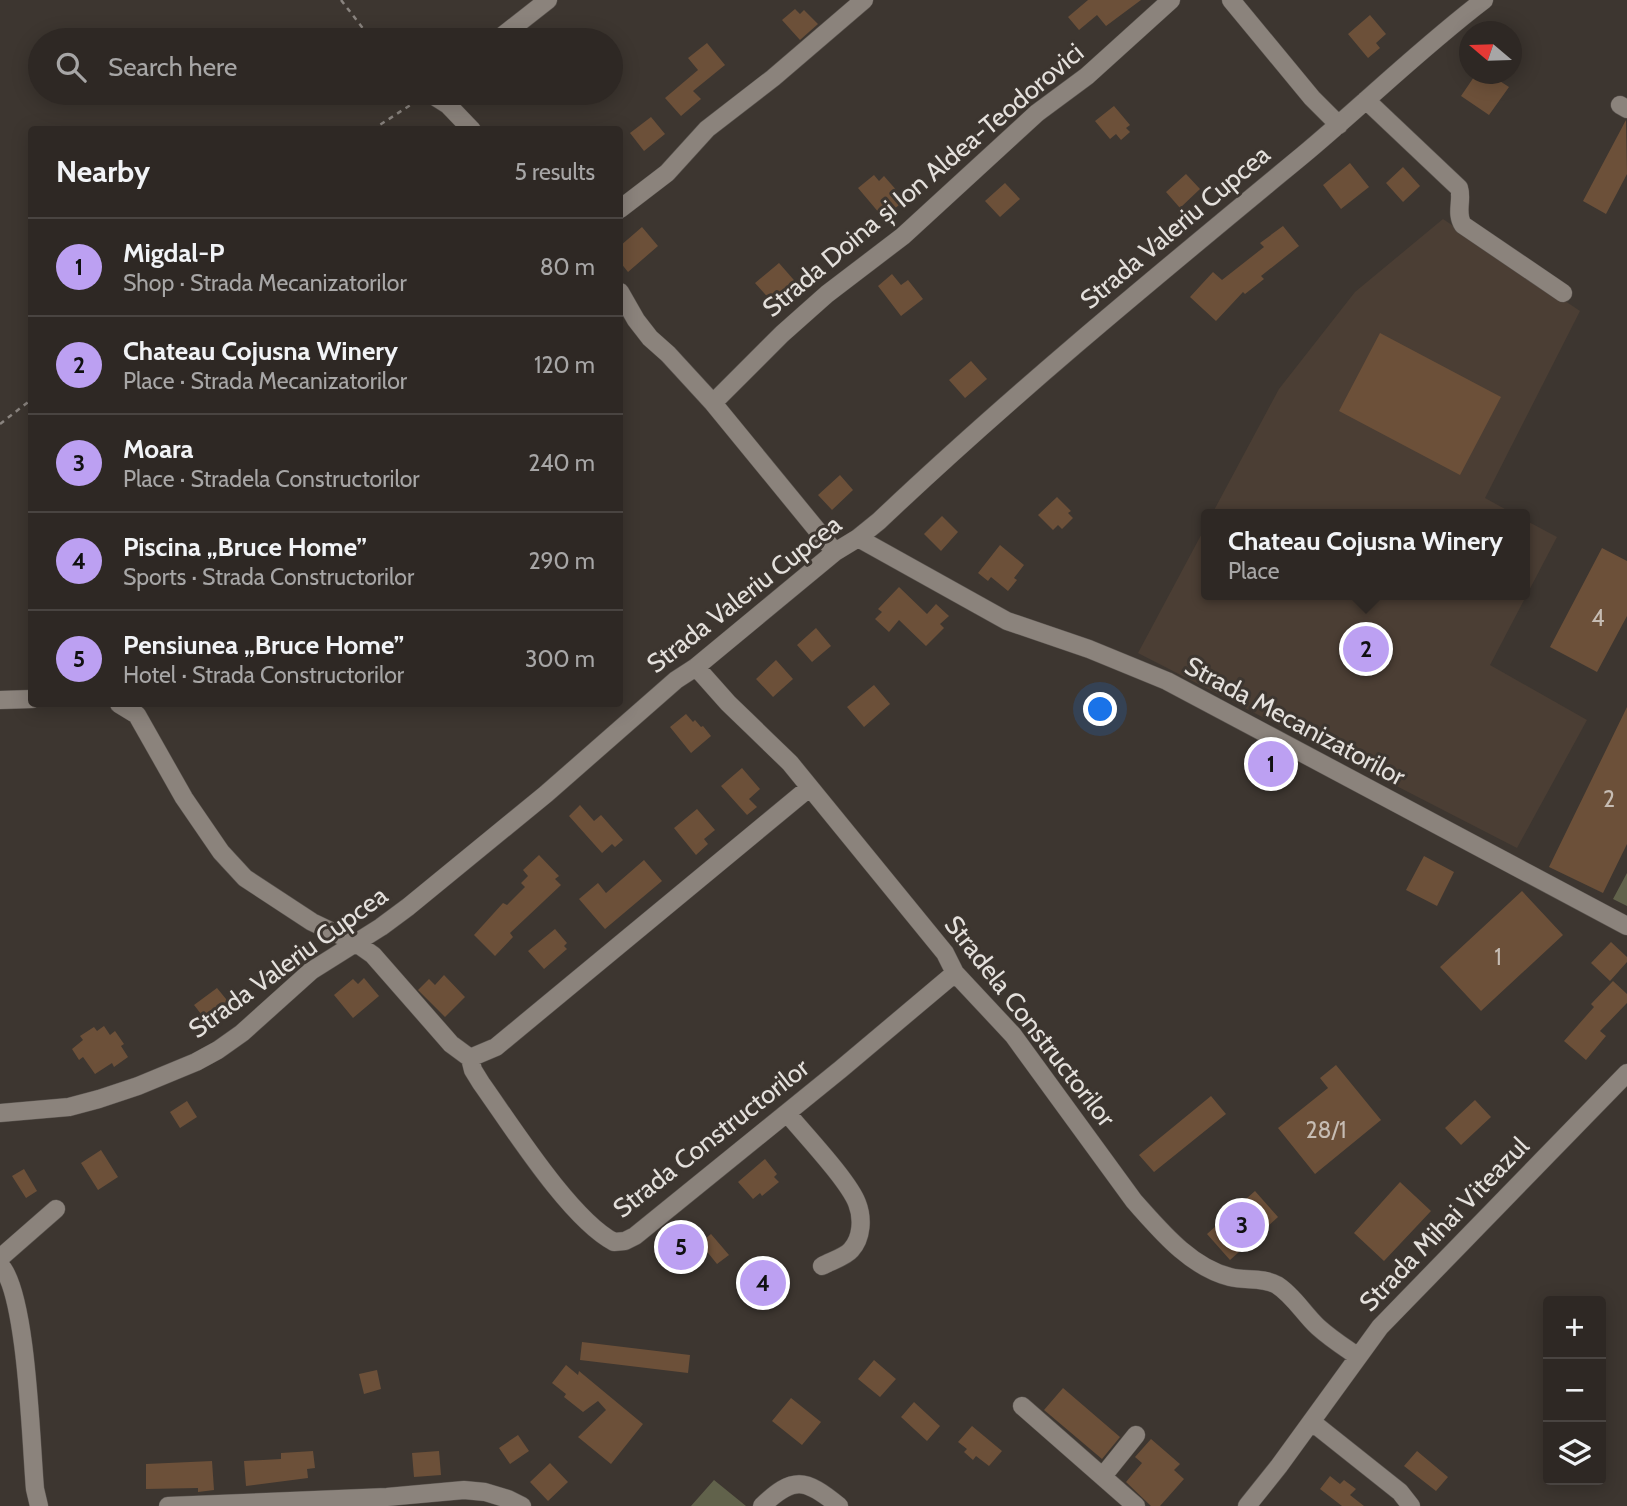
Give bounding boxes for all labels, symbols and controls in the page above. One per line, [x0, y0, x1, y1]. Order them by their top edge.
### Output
north arrow [1459, 21, 1522, 84]
search box [28, 28, 623, 105]
street label: Strada Doina și Ion Aldea-Teodorovici [756, 36, 1091, 325]
icon: search [52, 48, 90, 86]
text: Search here [108, 51, 237, 83]
street label: Strada Valeriu Cupcea [1074, 138, 1277, 316]
text: Nearby [56, 153, 150, 190]
text: 5 results [514, 158, 595, 186]
text: Migdal-P [123, 237, 225, 269]
text: 1 [75, 253, 83, 281]
text: 80 m [540, 253, 595, 281]
text: Shop · Strada Mecanizatorilor [123, 269, 407, 297]
text: Chateau Cojusna Winery [123, 335, 398, 367]
text: 2 [73, 351, 85, 379]
text: 120 m [534, 351, 595, 379]
text: Place · Strada Mecanizatorilor [123, 367, 407, 395]
text: Moara [123, 433, 193, 465]
text: 3 [73, 449, 85, 477]
text: 240 m [528, 449, 595, 477]
text: Place · Stradela Constructorilor [123, 465, 420, 493]
street label: Strada Valeriu Cupcea [640, 508, 848, 680]
popup [1201, 509, 1530, 600]
text: Chateau Cojusna Winery [1228, 525, 1503, 557]
text: Piscina „Bruce Home” [123, 531, 367, 563]
text: 4 [72, 547, 86, 575]
text: 290 m [528, 547, 595, 575]
text: Place [1228, 557, 1280, 585]
text: Sports · Strada Constructorilor [123, 563, 414, 591]
house number: 4 [1591, 604, 1605, 632]
pin: 2 [1343, 623, 1389, 675]
text: Pensiunea „Bruce Home” [123, 629, 404, 661]
text: 5 [73, 645, 85, 673]
text: 300 m [525, 645, 595, 673]
street label: Strada Mecanizatorilor [1179, 649, 1411, 793]
text: Hotel · Strada Constructorilor [123, 661, 404, 689]
your location [1083, 692, 1117, 726]
pin: 1 [1248, 738, 1294, 790]
house number: 2 [1603, 785, 1615, 813]
street label: Strada Valeriu Cupcea [182, 879, 394, 1045]
street label: Stradela Constructorilor [938, 909, 1123, 1134]
house number: 1 [1494, 943, 1502, 971]
street label: Strada Constructorilor [607, 1051, 816, 1224]
house number: 28/1 [1306, 1116, 1346, 1144]
street label: Strada Mihai Viteazul [1353, 1130, 1535, 1318]
pin: 3 [1219, 1199, 1265, 1251]
pin: 5 [658, 1221, 704, 1273]
pin: 4 [740, 1257, 786, 1309]
map controls [1543, 1296, 1606, 1485]
button: + [1543, 1296, 1606, 1359]
button: − [1543, 1359, 1606, 1422]
button: layers [1543, 1422, 1606, 1485]

